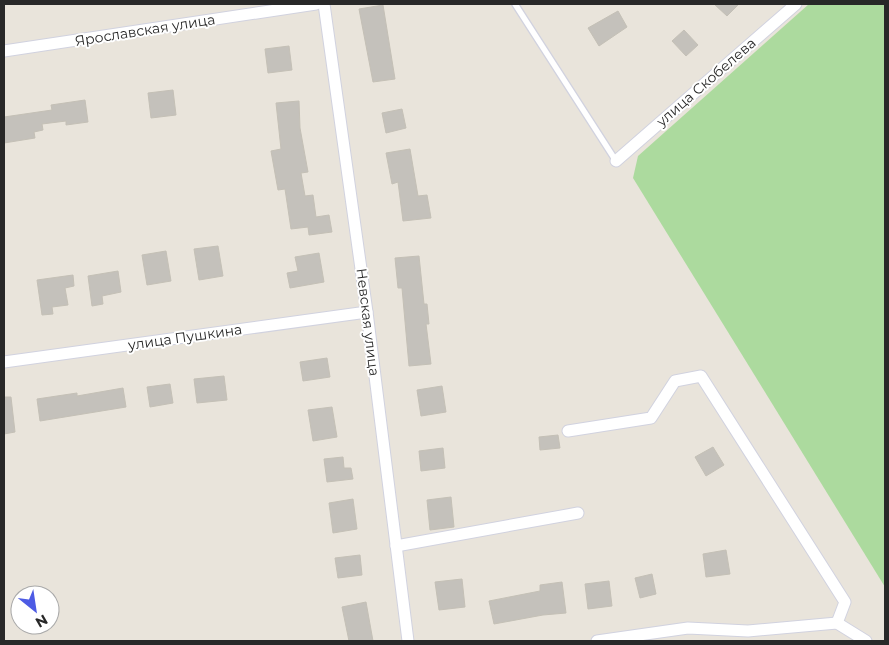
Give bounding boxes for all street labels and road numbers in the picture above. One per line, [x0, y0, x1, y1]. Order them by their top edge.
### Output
street label: Ярославская улица [74, 10, 216, 50]
street label: улица Скобелева [652, 34, 759, 131]
street label: Невская улица [352, 267, 384, 377]
street label: улица Пушкина [126, 320, 243, 354]

